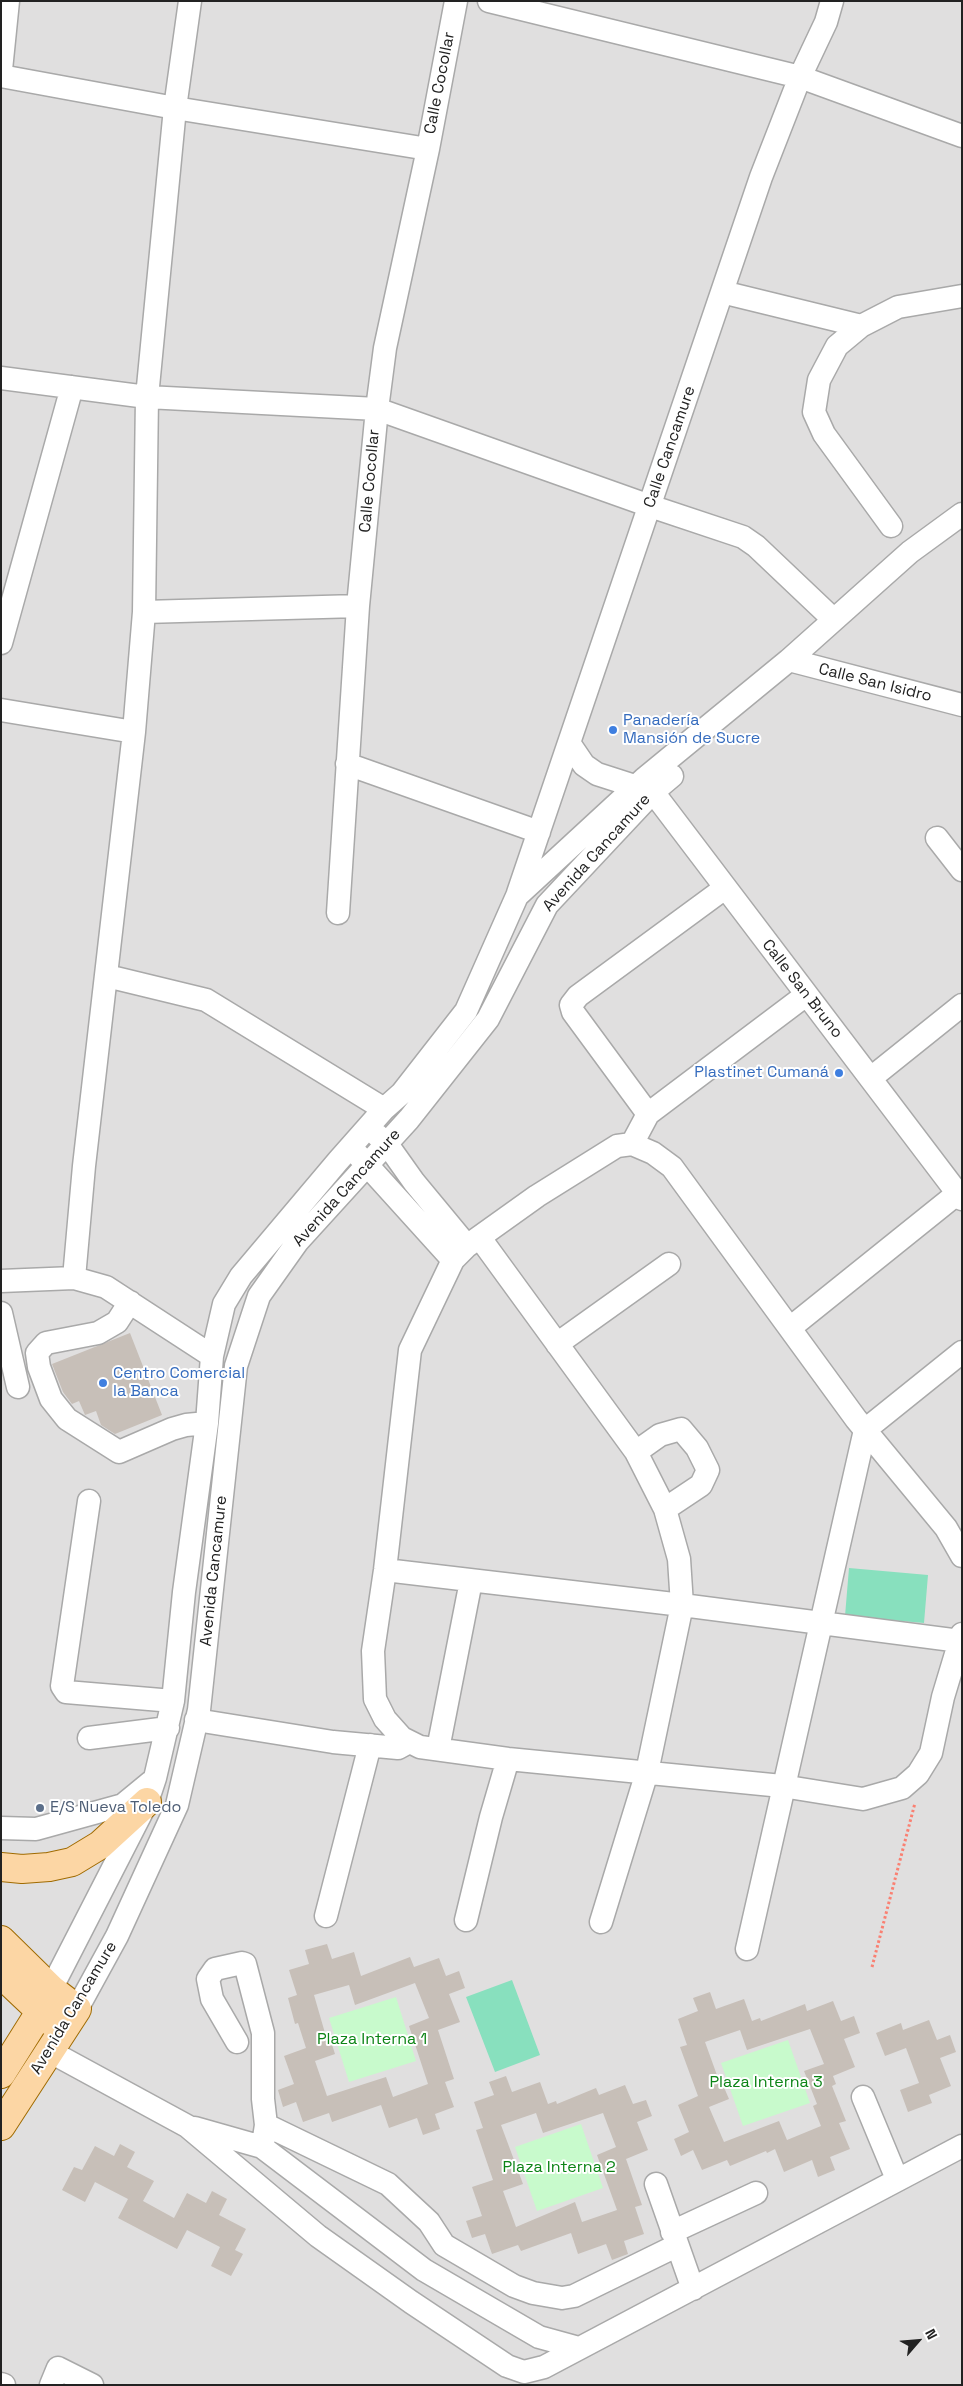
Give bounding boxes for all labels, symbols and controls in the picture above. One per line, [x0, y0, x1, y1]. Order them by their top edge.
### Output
street label: Calle Cocollar [421, 30, 459, 136]
street label: Calle Cancamure [640, 384, 700, 510]
street label: Calle Cocollar [356, 429, 384, 533]
street label: Calle San Isidro [816, 660, 934, 706]
place label: Panadería Mansión de Sucre [623, 711, 760, 749]
marker: Panadería Mansión de Sucre [607, 724, 619, 736]
street label: Avenida Cancamure [539, 790, 655, 916]
street label: Calle San Bruno [758, 936, 846, 1042]
place label: Plastinet Cumaná [694, 1063, 829, 1083]
marker: Plastinet Cumaná [833, 1067, 845, 1079]
street label: Avenida Cancamure [289, 1125, 405, 1251]
place label: Centro Comercial la Banca [113, 1364, 245, 1402]
marker: Centro Comercial la Banca [97, 1377, 109, 1389]
street label: Avenida Cancamure [197, 1495, 231, 1647]
place label: E/S Nueva Toledo [50, 1798, 181, 1818]
marker: E/S Nueva Toledo [34, 1802, 46, 1814]
street label: Avenida Cancamure [27, 1938, 121, 2078]
park label: Plaza Interna 1 [317, 2030, 427, 2050]
park label: Plaza Interna 3 [709, 2073, 823, 2093]
park label: Plaza Interna 2 [502, 2158, 616, 2178]
north arrow [893, 2316, 943, 2366]
text: N [921, 2326, 942, 2342]

